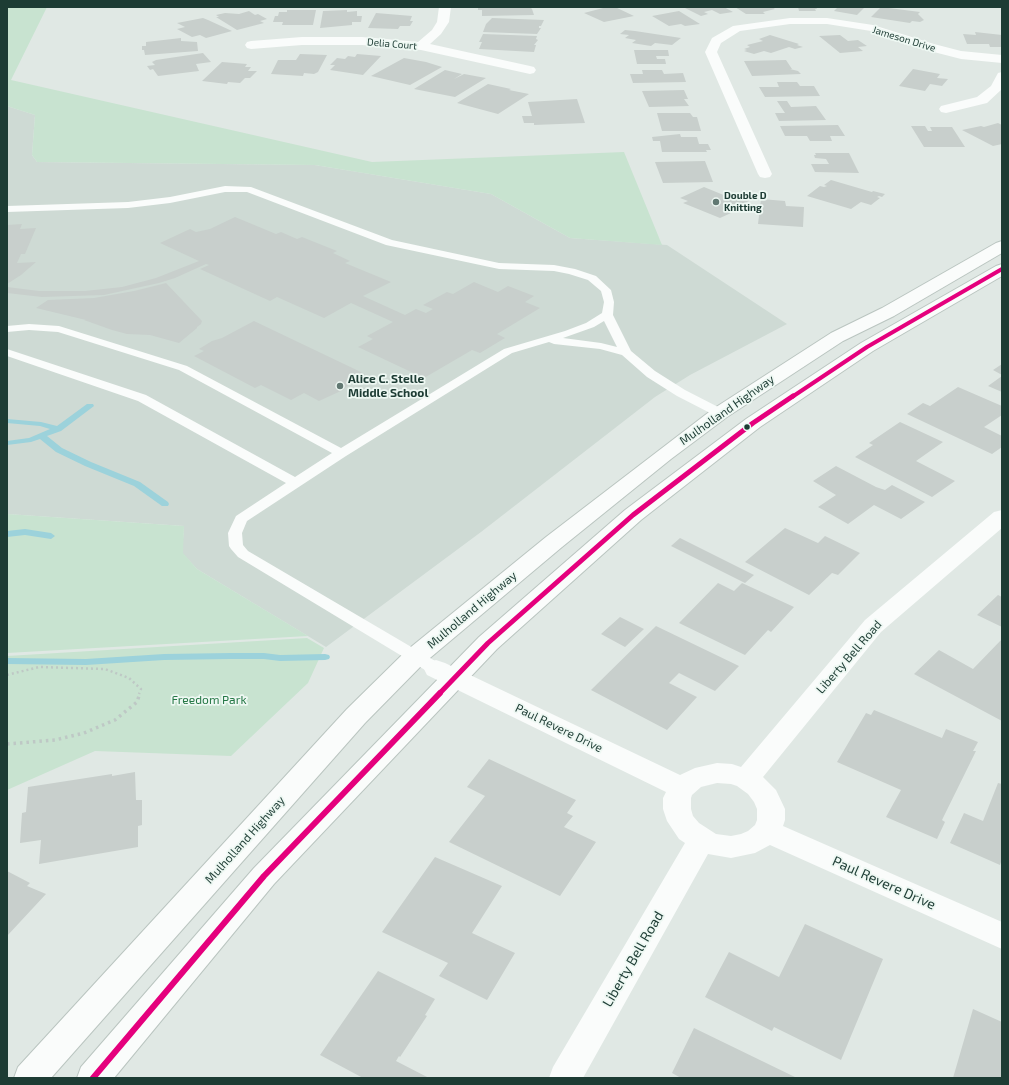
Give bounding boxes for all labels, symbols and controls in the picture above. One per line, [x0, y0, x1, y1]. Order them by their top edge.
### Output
street label: Jameson Drive [871, 24, 937, 54]
street label: Delia Court [367, 36, 417, 52]
place label: Double D Knitting [724, 190, 767, 214]
marker: Double D Knitting [711, 197, 721, 207]
place label: Alice C. Stelle Middle School [348, 372, 428, 400]
street label: Mulholland Highway [677, 372, 777, 448]
marker: Alice C. Stelle Middle School [335, 381, 345, 391]
unlabelled marker [742, 422, 752, 432]
street label: Mulholland Highway [424, 568, 520, 652]
street label: Liberty Bell Road [813, 617, 885, 697]
park label: Freedom Park [171, 693, 247, 707]
street label: Paul Revere Drive [513, 701, 605, 755]
street label: Mulholland Highway [202, 793, 288, 887]
street label: Paul Revere Drive [830, 853, 938, 913]
street label: Liberty Bell Road [599, 908, 667, 1010]

